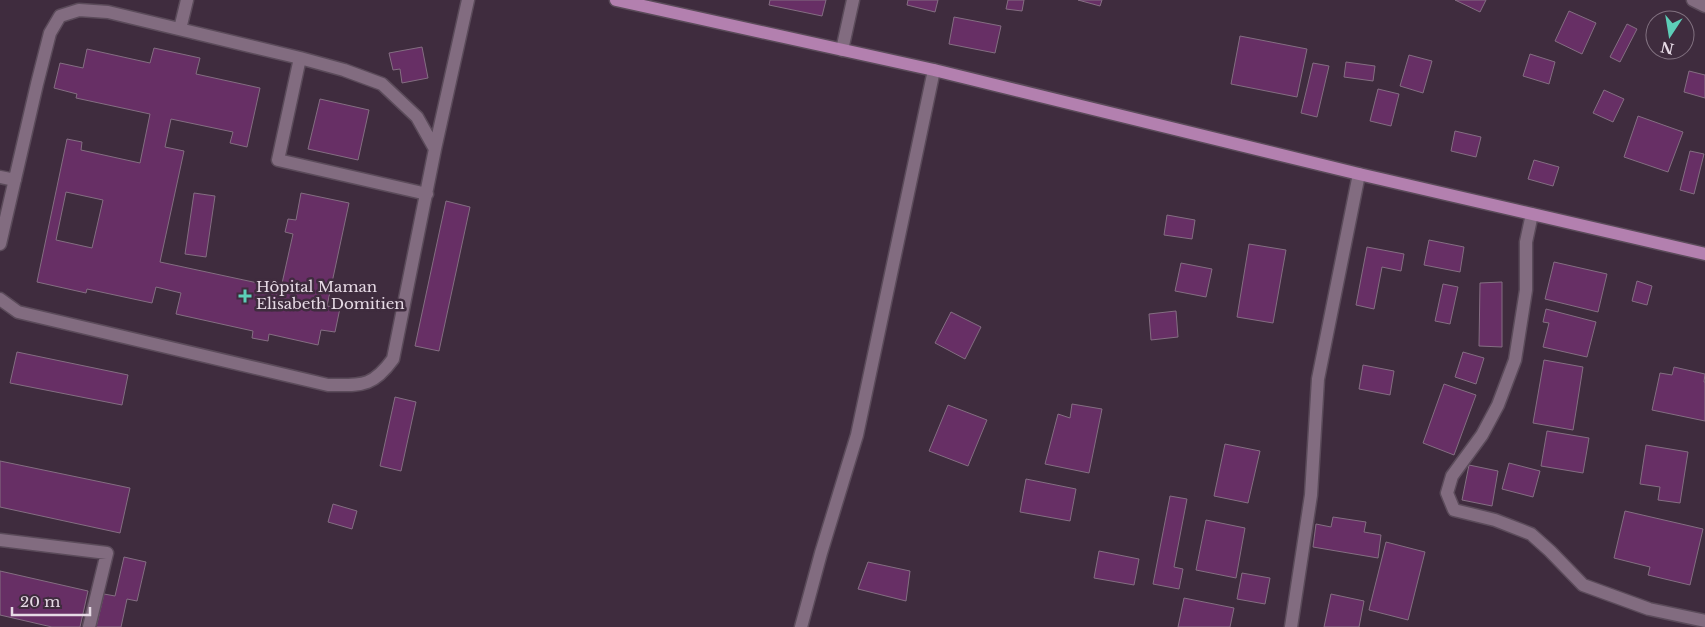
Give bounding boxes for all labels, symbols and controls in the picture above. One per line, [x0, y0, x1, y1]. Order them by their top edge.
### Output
north arrow [1645, 10, 1695, 60]
text: N [1659, 38, 1676, 58]
place label: Hôpital Maman Elisabeth Domitien [256, 277, 405, 313]
marker: Hôpital Maman Elisabeth Domitien [238, 289, 252, 303]
scale bar [12, 584, 90, 616]
text: 20 m [20, 592, 60, 611]

